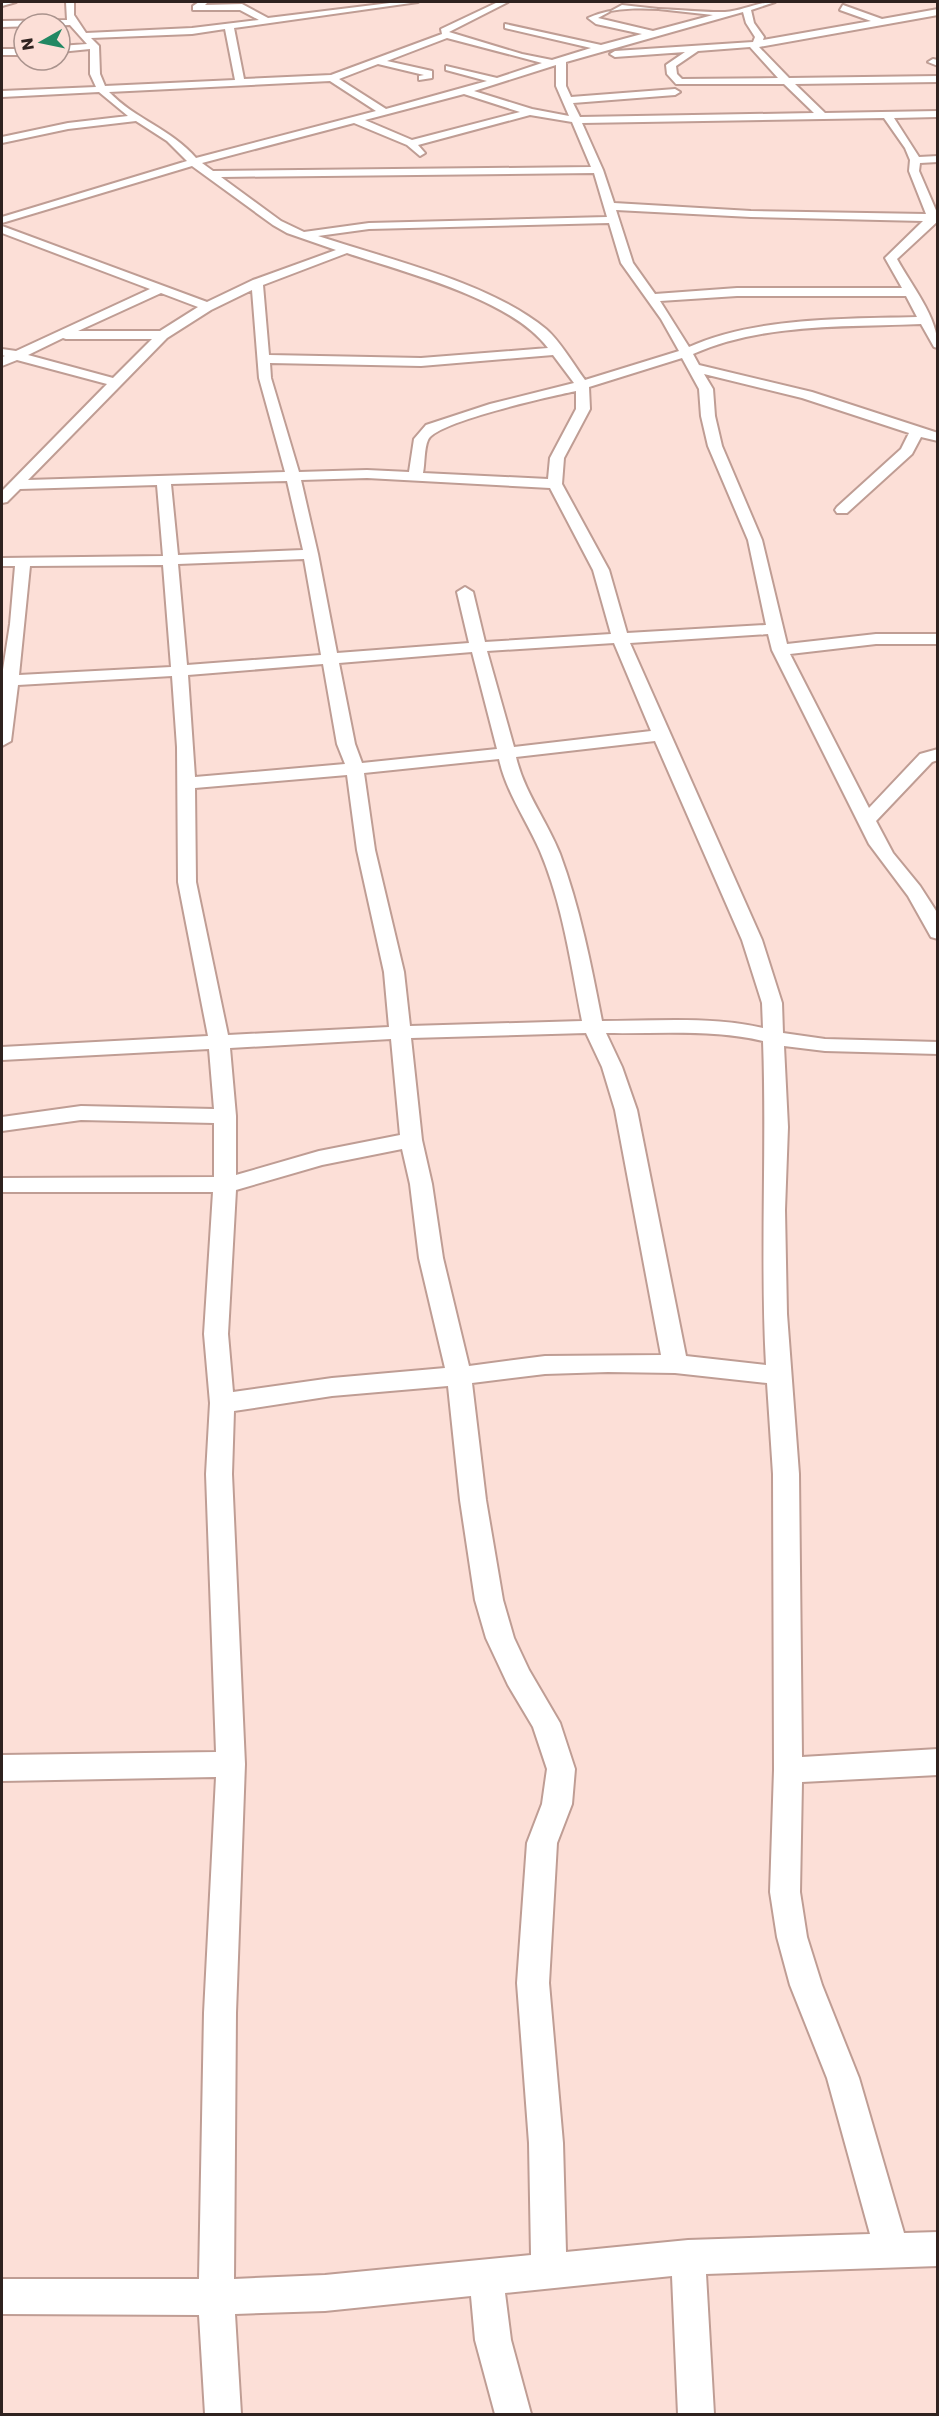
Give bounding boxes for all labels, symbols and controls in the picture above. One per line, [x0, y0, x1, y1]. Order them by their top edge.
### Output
north arrow [12, 12, 72, 72]
text: N [15, 37, 40, 52]

